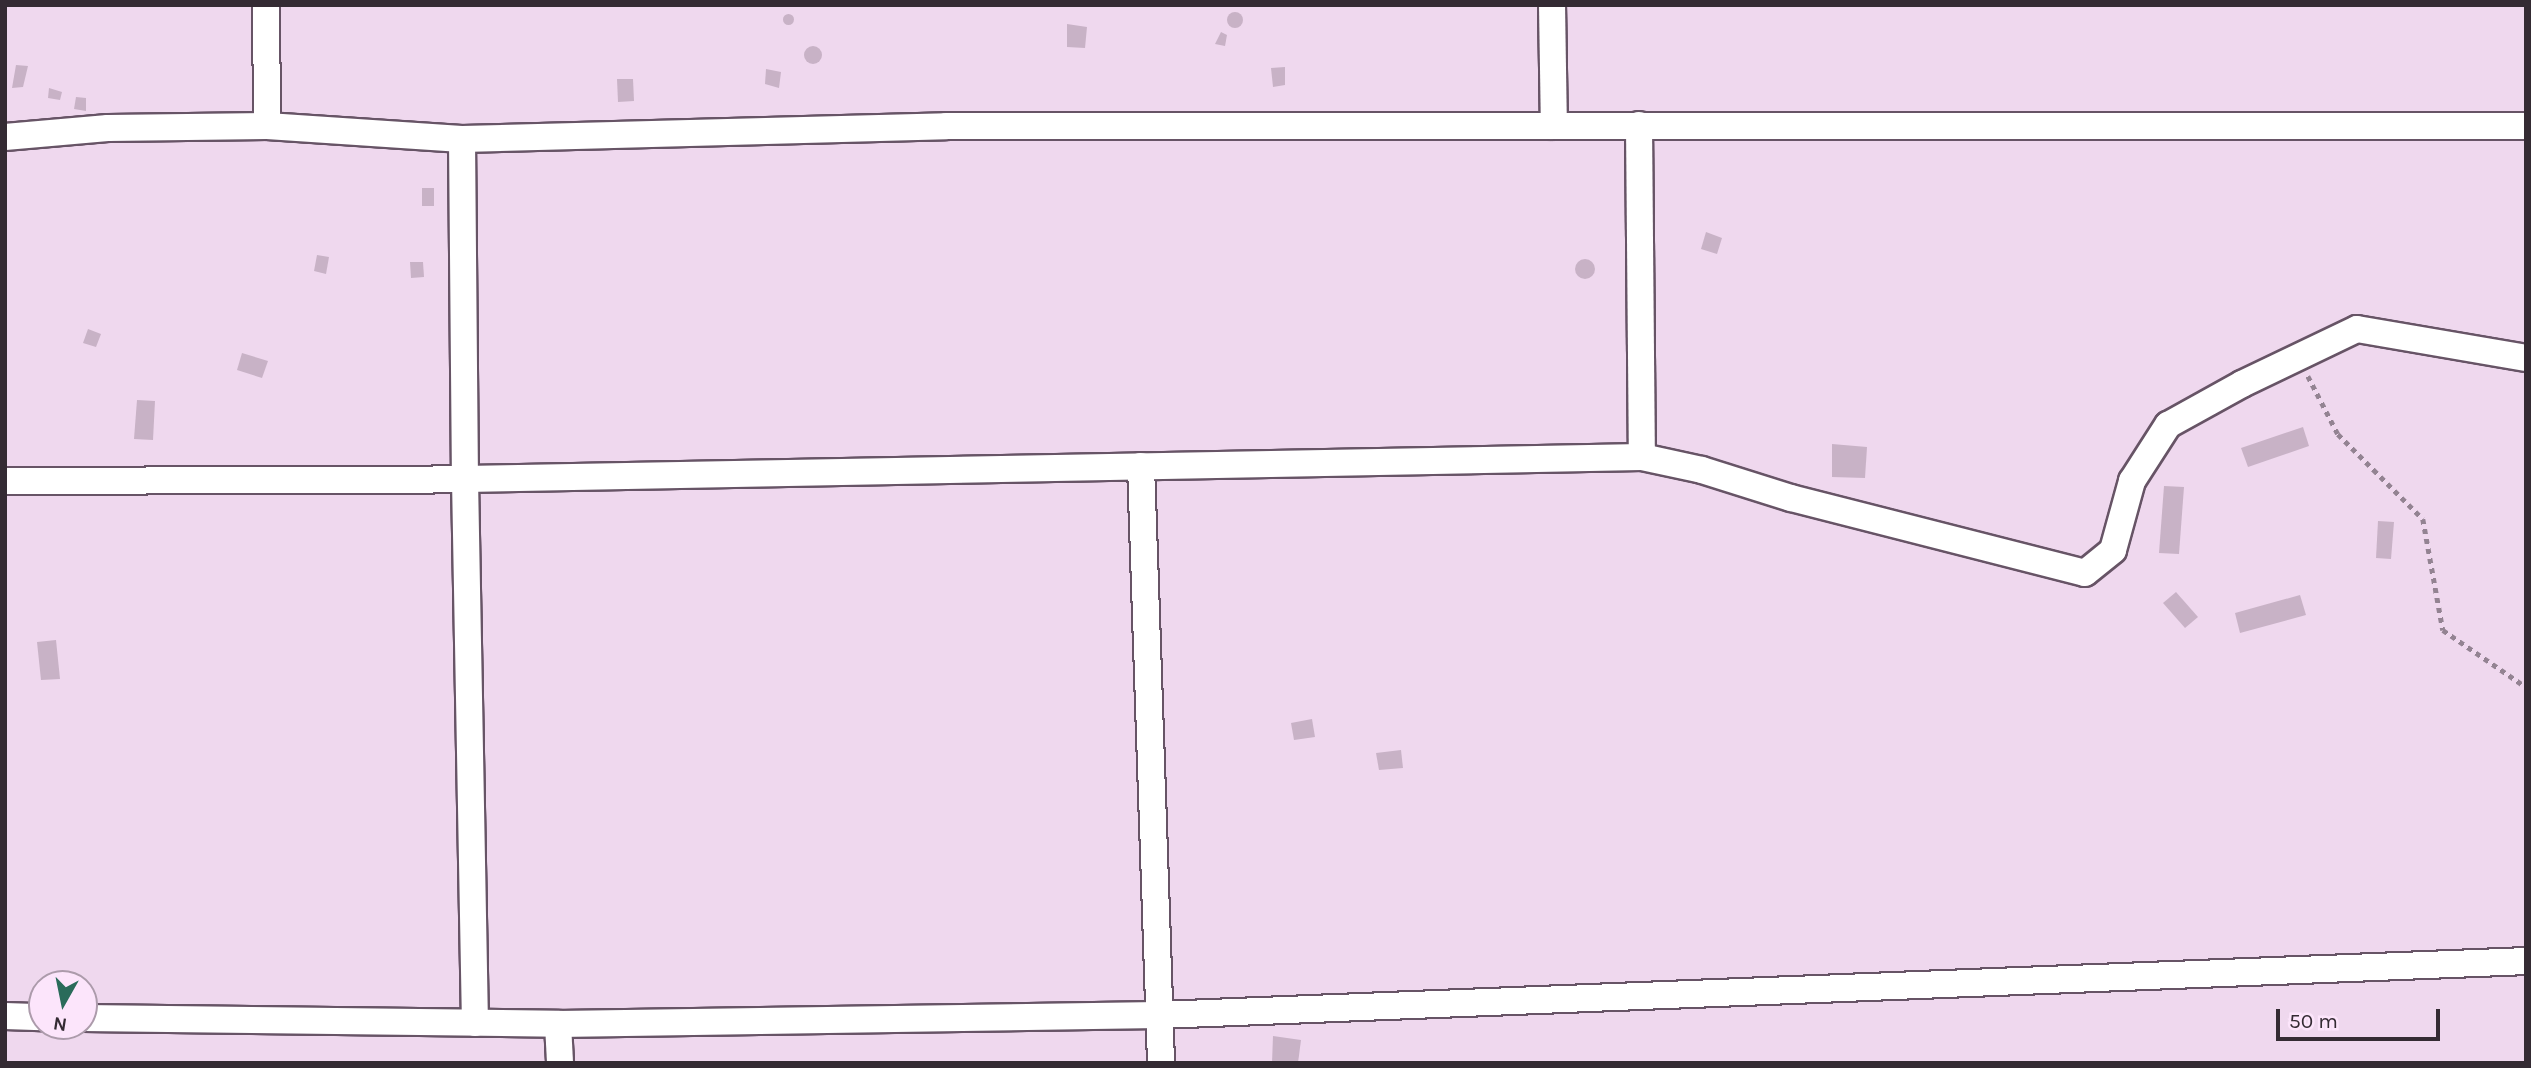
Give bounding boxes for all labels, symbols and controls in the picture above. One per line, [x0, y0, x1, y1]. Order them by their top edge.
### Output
north arrow [28, 970, 98, 1040]
scale bar [2279, 995, 2444, 1038]
text: 50 m [2289, 1009, 2338, 1033]
text: N [52, 1012, 68, 1036]

